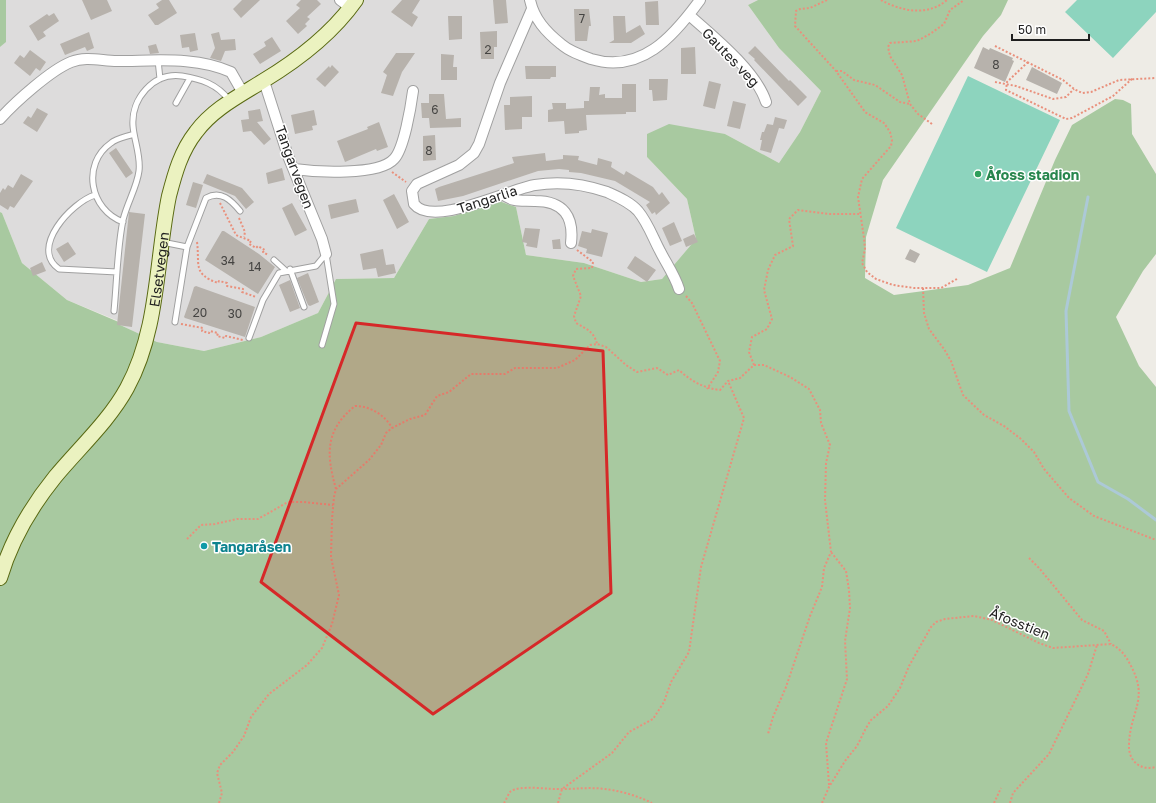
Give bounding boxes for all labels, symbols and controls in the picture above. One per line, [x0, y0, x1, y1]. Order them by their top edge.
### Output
house number: 7 [579, 11, 585, 26]
scale bar [1012, 16, 1089, 42]
text: 50 m [1018, 22, 1046, 37]
street label: Gautes veg [699, 24, 763, 90]
house number: 2 [485, 42, 492, 57]
house number: 8 [992, 57, 1000, 72]
house number: 6 [431, 102, 439, 117]
street label: Tangarvegen [272, 123, 318, 211]
house number: 8 [425, 143, 433, 158]
place label: Åfoss stadion [986, 165, 1079, 183]
marker: Åfoss stadion [973, 169, 983, 179]
street label: Tangarlia [455, 181, 519, 217]
street label: Elsetvegen [145, 231, 172, 308]
house number: 34 [221, 253, 235, 268]
house number: 14 [248, 259, 262, 274]
house number: 20 [193, 305, 207, 320]
house number: 30 [228, 306, 242, 321]
place label: Tangaråsen [212, 538, 291, 555]
marker: Tangaråsen [199, 541, 209, 551]
street label: Åfosstien [987, 603, 1053, 643]

